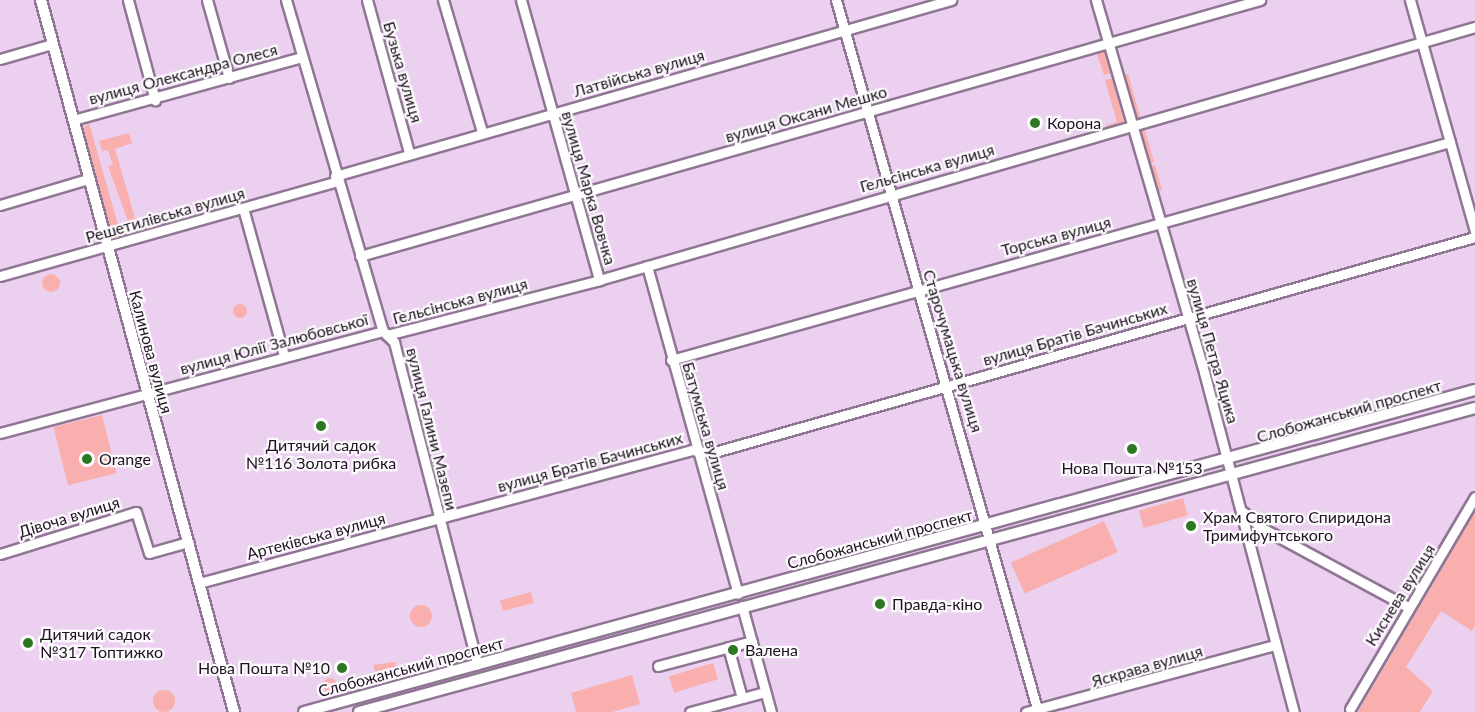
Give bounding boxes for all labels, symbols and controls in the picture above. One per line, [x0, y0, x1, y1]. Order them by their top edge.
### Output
street label: Бузька вулиця [379, 19, 427, 125]
street label: вулиця Олександра Олеся [87, 40, 279, 108]
street label: Латвійська вулиця [571, 45, 707, 101]
street label: вулиця Оксани Мешко [723, 82, 889, 146]
street label: вулиця Марка Вовчка [558, 109, 620, 267]
place label: Корона [1047, 113, 1101, 133]
marker: Корона [1028, 116, 1042, 130]
street label: Гельсінська вулиця [858, 140, 996, 196]
street label: Решетилівська вулиця [83, 183, 247, 247]
street label: Торська вулиця [999, 212, 1113, 260]
street label: Старочумацька вулиця [919, 267, 987, 435]
street label: Гельсінська вулиця [390, 274, 530, 328]
street label: вулиця Петра Яцика [1183, 276, 1243, 426]
street label: Калинова вулиця [125, 288, 177, 416]
street label: вулиця Братів Бачинських [981, 298, 1169, 370]
street label: вулиця Юлії Залюбовської [178, 310, 370, 378]
street label: вулиця Галини Мазепи [402, 346, 462, 512]
street label: Батумська вулиця [679, 360, 733, 492]
street label: Слобожанський проспект [1254, 375, 1444, 447]
marker: Дитячий садок №116 Золота рибка [314, 419, 328, 433]
street label: вулиця Братів Бачинських [495, 428, 685, 496]
place label: Дитячий садок №116 Золота рибка [246, 435, 396, 473]
marker: Нова Пошта №153 [1125, 442, 1139, 456]
place label: Orange [99, 449, 151, 469]
marker: Orange [80, 452, 94, 466]
place label: Нова Пошта №153 [1061, 458, 1203, 478]
street label: Дівоча вулиця [16, 492, 122, 542]
street label: Слобожанський проспект [785, 505, 975, 573]
place label: Храм Святого Спиридона Тримифунтського [1203, 507, 1391, 545]
street label: Артеківська вулиця [245, 508, 387, 564]
marker: Храм Святого Спиридона Тримифунтського [1184, 519, 1198, 533]
street label: Киснева вулиця [1361, 541, 1439, 649]
place label: Правда-кіно [892, 594, 982, 614]
marker: Правда-кіно [873, 597, 887, 611]
place label: Дитячий садок №317 Топтижко [40, 624, 163, 662]
street label: Слобожанський проспект [316, 633, 506, 701]
marker: Дитячий садок №317 Топтижко [21, 636, 35, 650]
place label: Валена [745, 640, 798, 660]
street label: Яскрава вулиця [1089, 641, 1205, 691]
marker: Валена [726, 643, 740, 657]
place label: Нова Пошта №10 [198, 658, 330, 678]
marker: Нова Пошта №10 [335, 661, 349, 675]

